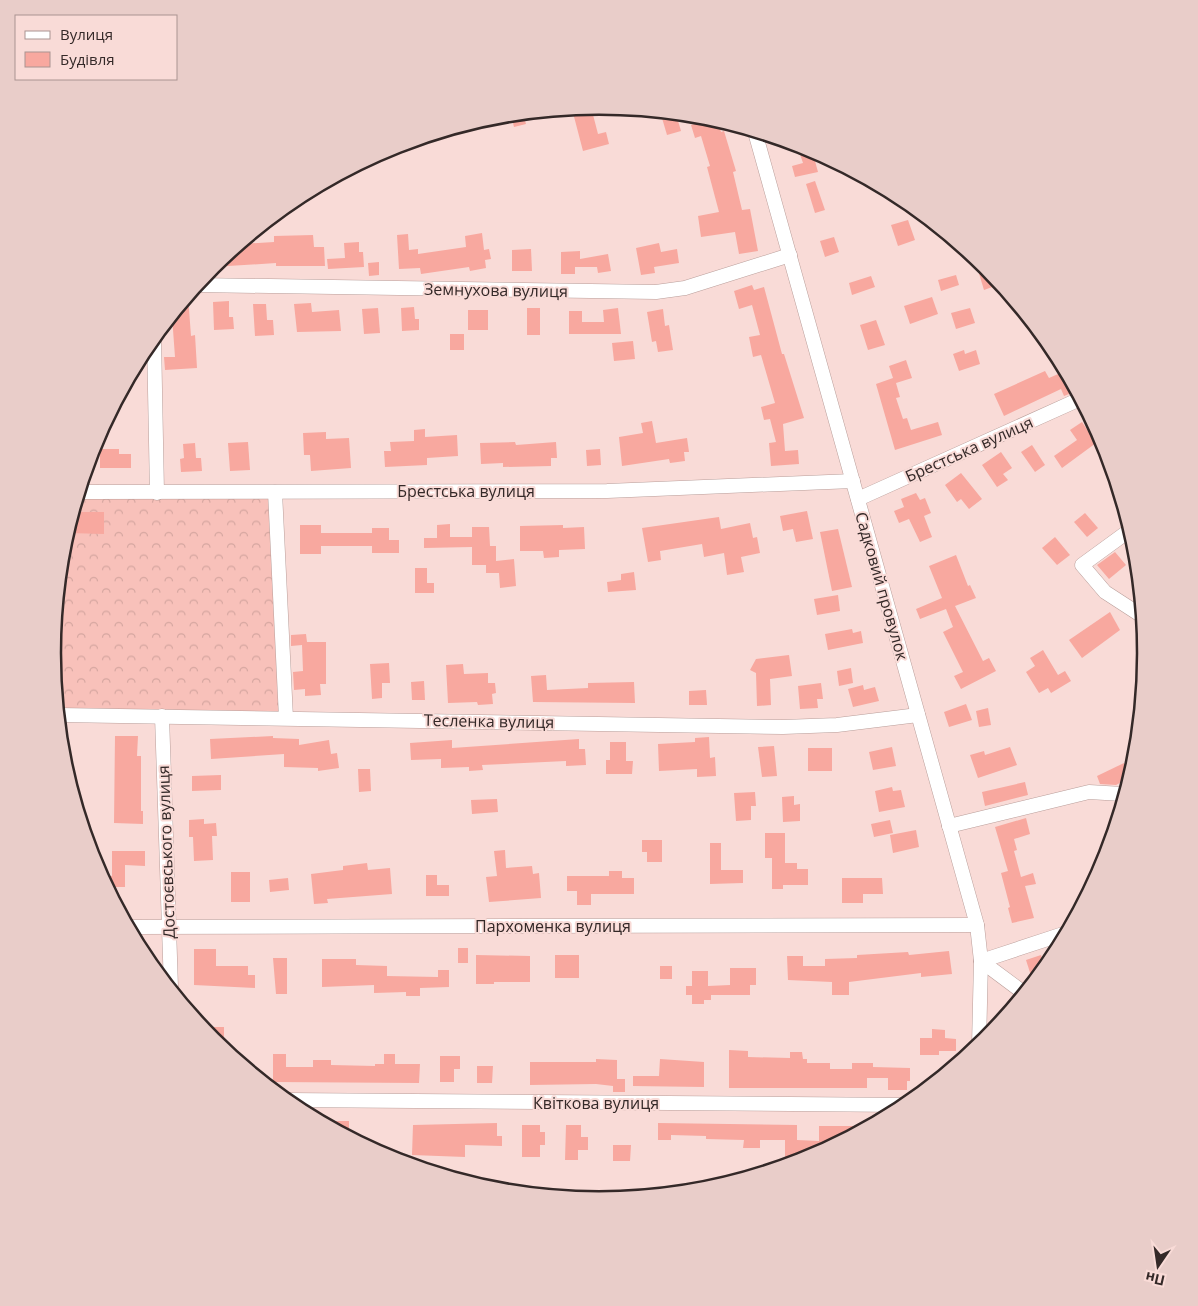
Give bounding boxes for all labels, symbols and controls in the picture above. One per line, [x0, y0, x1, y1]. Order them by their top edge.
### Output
legend [15, 15, 178, 80]
text: Вулиця [60, 24, 113, 44]
text: Будівля [60, 49, 115, 69]
street label: Земнухова вулиця [424, 278, 568, 302]
street label: Брестська вулиця [902, 411, 1036, 487]
street label: Брестська вулиця [397, 480, 535, 502]
street label: Садковий провулок [850, 509, 914, 663]
street label: Тесленка вулиця [424, 709, 554, 733]
street label: Достоєвського вулиця [152, 765, 180, 939]
street label: Пархоменка вулиця [475, 915, 631, 937]
street label: Квіткова вулиця [533, 1092, 659, 1114]
north arrow [1133, 1241, 1183, 1291]
text: Пн [1143, 1268, 1167, 1291]

